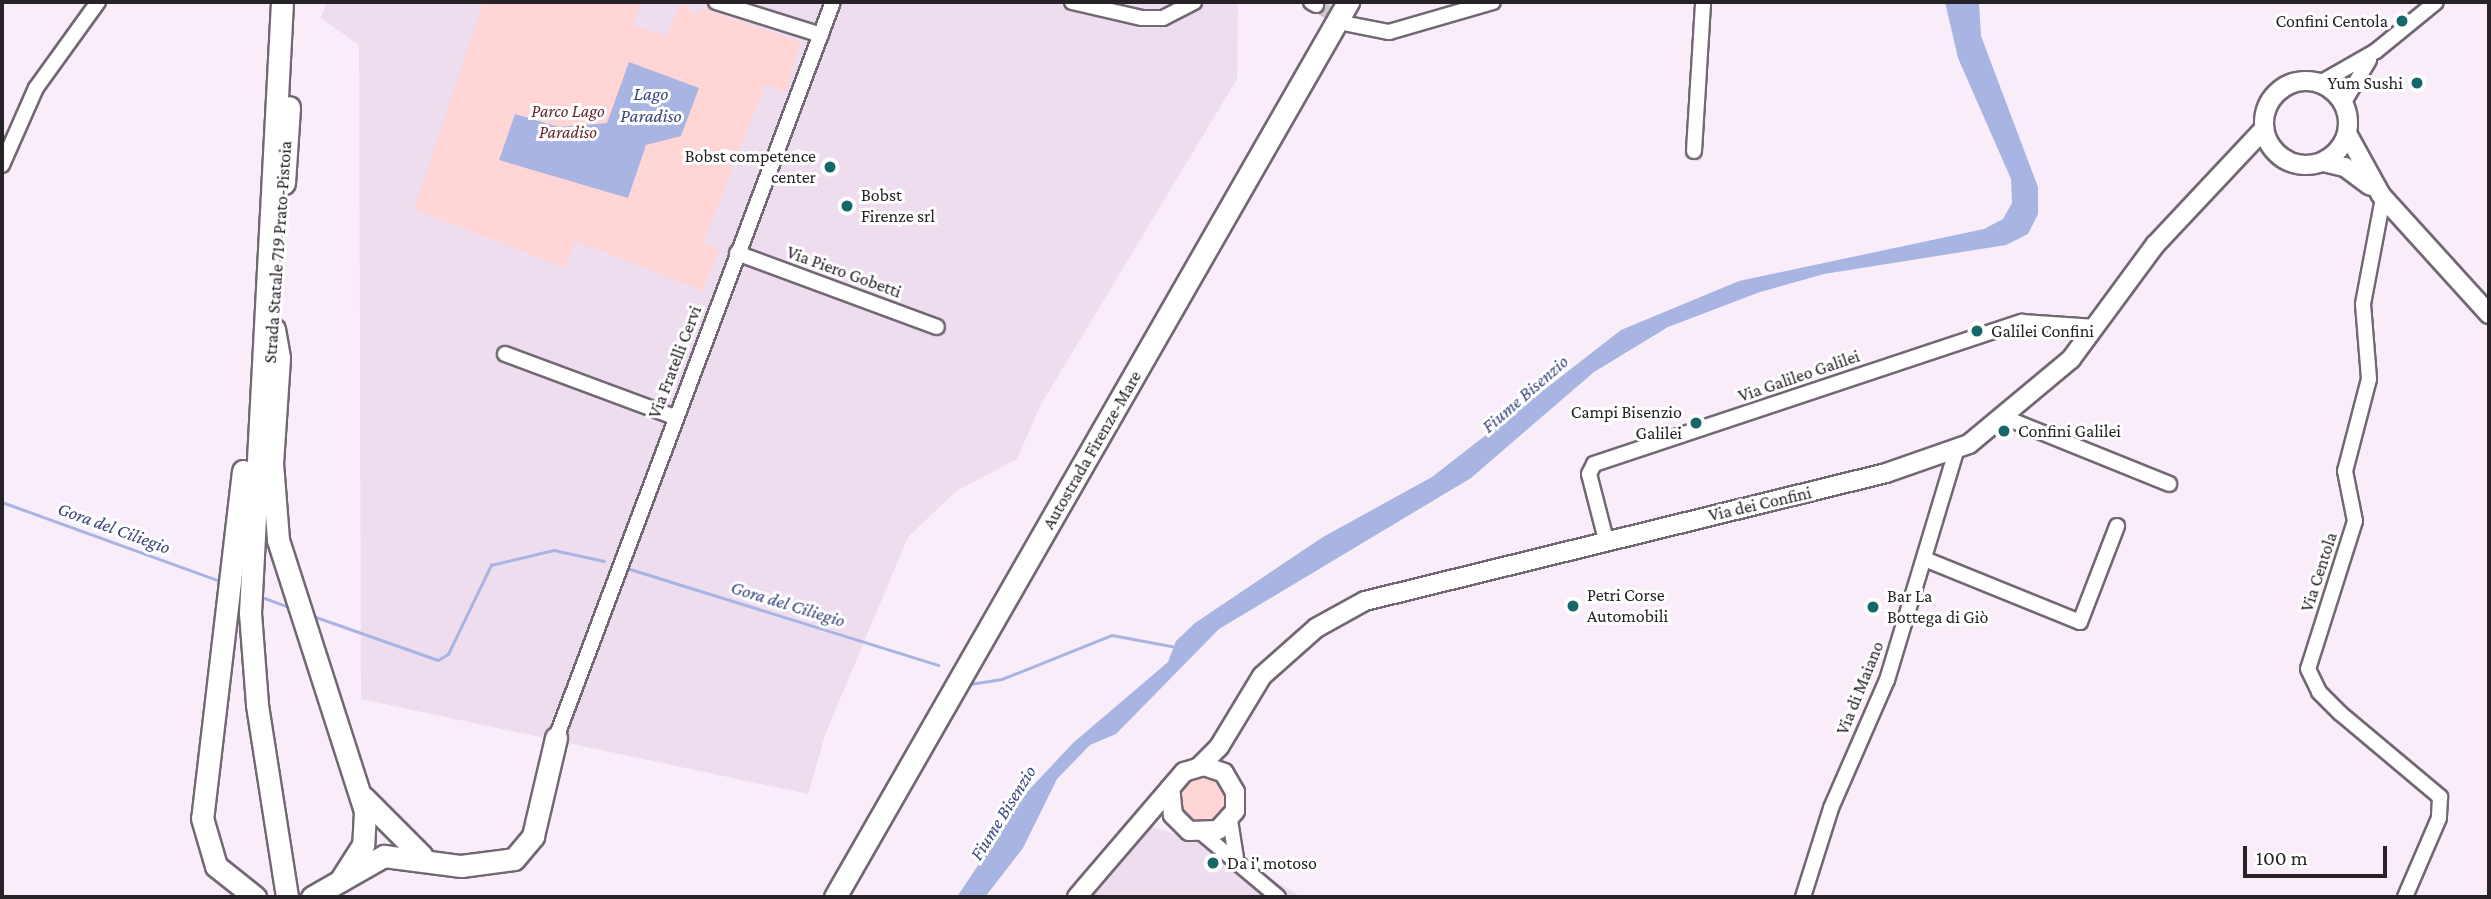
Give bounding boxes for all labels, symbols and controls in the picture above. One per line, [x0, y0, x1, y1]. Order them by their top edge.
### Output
place label: Confini Centola [2276, 10, 2388, 32]
marker: Confini Centola [2394, 13, 2410, 29]
place label: Yum Sushi [2327, 72, 2403, 94]
marker: Yum Sushi [2409, 75, 2425, 91]
water label: Lago Paradiso [620, 83, 682, 127]
park label: Parco Lago Paradiso [531, 101, 605, 144]
street label: Strada Statale 719 Prato-Pistoia [259, 140, 297, 364]
place label: Bobst competence center [685, 146, 816, 188]
marker: Bobst competence center [822, 159, 838, 175]
place label: Bobst Firenze srl [861, 185, 935, 228]
marker: Bobst Firenze srl [839, 198, 855, 214]
street label: Via Piero Gobetti [784, 241, 904, 303]
street label: Via Fratelli Cervi [644, 303, 706, 421]
place label: Galilei Confini [1991, 320, 2094, 342]
marker: Galilei Confini [1969, 323, 1985, 339]
street label: Via Galileo Galilei [1735, 345, 1863, 407]
water label: Fiume Bisenzio [1477, 350, 1573, 438]
street label: Autostrada Firenze-Mare [1038, 367, 1146, 533]
place label: Campi Bisenzio Galilei [1571, 402, 1682, 444]
marker: Campi Bisenzio Galilei [1688, 415, 1704, 431]
place label: Confini Galilei [2018, 420, 2121, 442]
marker: Confini Galilei [1996, 423, 2012, 439]
street label: Via dei Confini [1706, 482, 1814, 526]
water label: Gora del Ciliegio [55, 497, 173, 559]
street label: Via Centola [2296, 530, 2342, 614]
water label: Gora del Ciliegio [728, 576, 848, 632]
place label: Petri Corse Automobili [1587, 585, 1668, 628]
place label: Bar La Bottega di Giò [1887, 586, 1988, 628]
marker: Petri Corse Automobili [1565, 598, 1581, 614]
marker: Bar La Bottega di Giò [1865, 599, 1881, 615]
street label: Via di Maiano [1831, 638, 1889, 738]
water label: Fiume Bisenzio [965, 761, 1041, 865]
scale bar [2246, 832, 2390, 876]
text: 100 m [2256, 846, 2308, 870]
place label: Da i' motoso [1227, 852, 1317, 874]
marker: Da i' motoso [1205, 855, 1221, 871]

